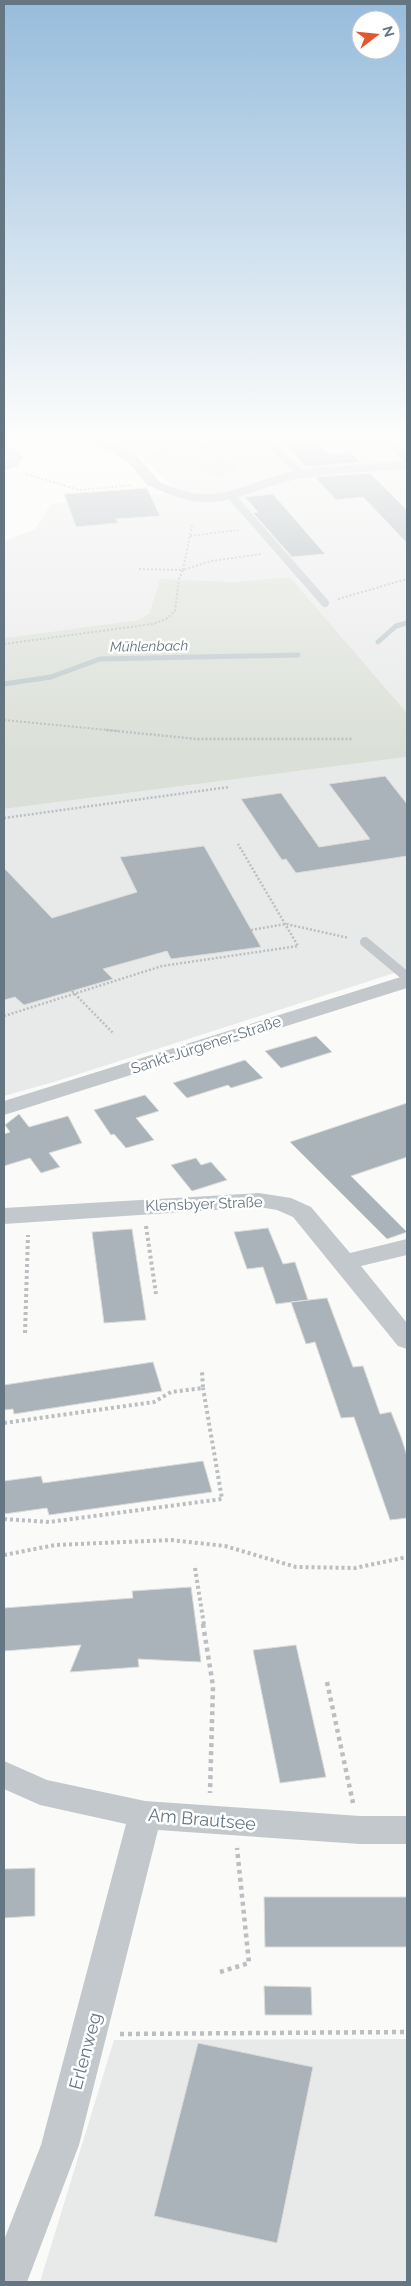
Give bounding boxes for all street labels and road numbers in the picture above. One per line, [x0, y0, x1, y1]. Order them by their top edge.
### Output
street label: Sankt-Jürgener-Straße [129, 1012, 283, 1078]
street label: Klensbyer Straße [145, 1193, 263, 1215]
street label: Am Brautsee [147, 1804, 257, 1834]
street label: Erlenweg [65, 2010, 105, 2092]

